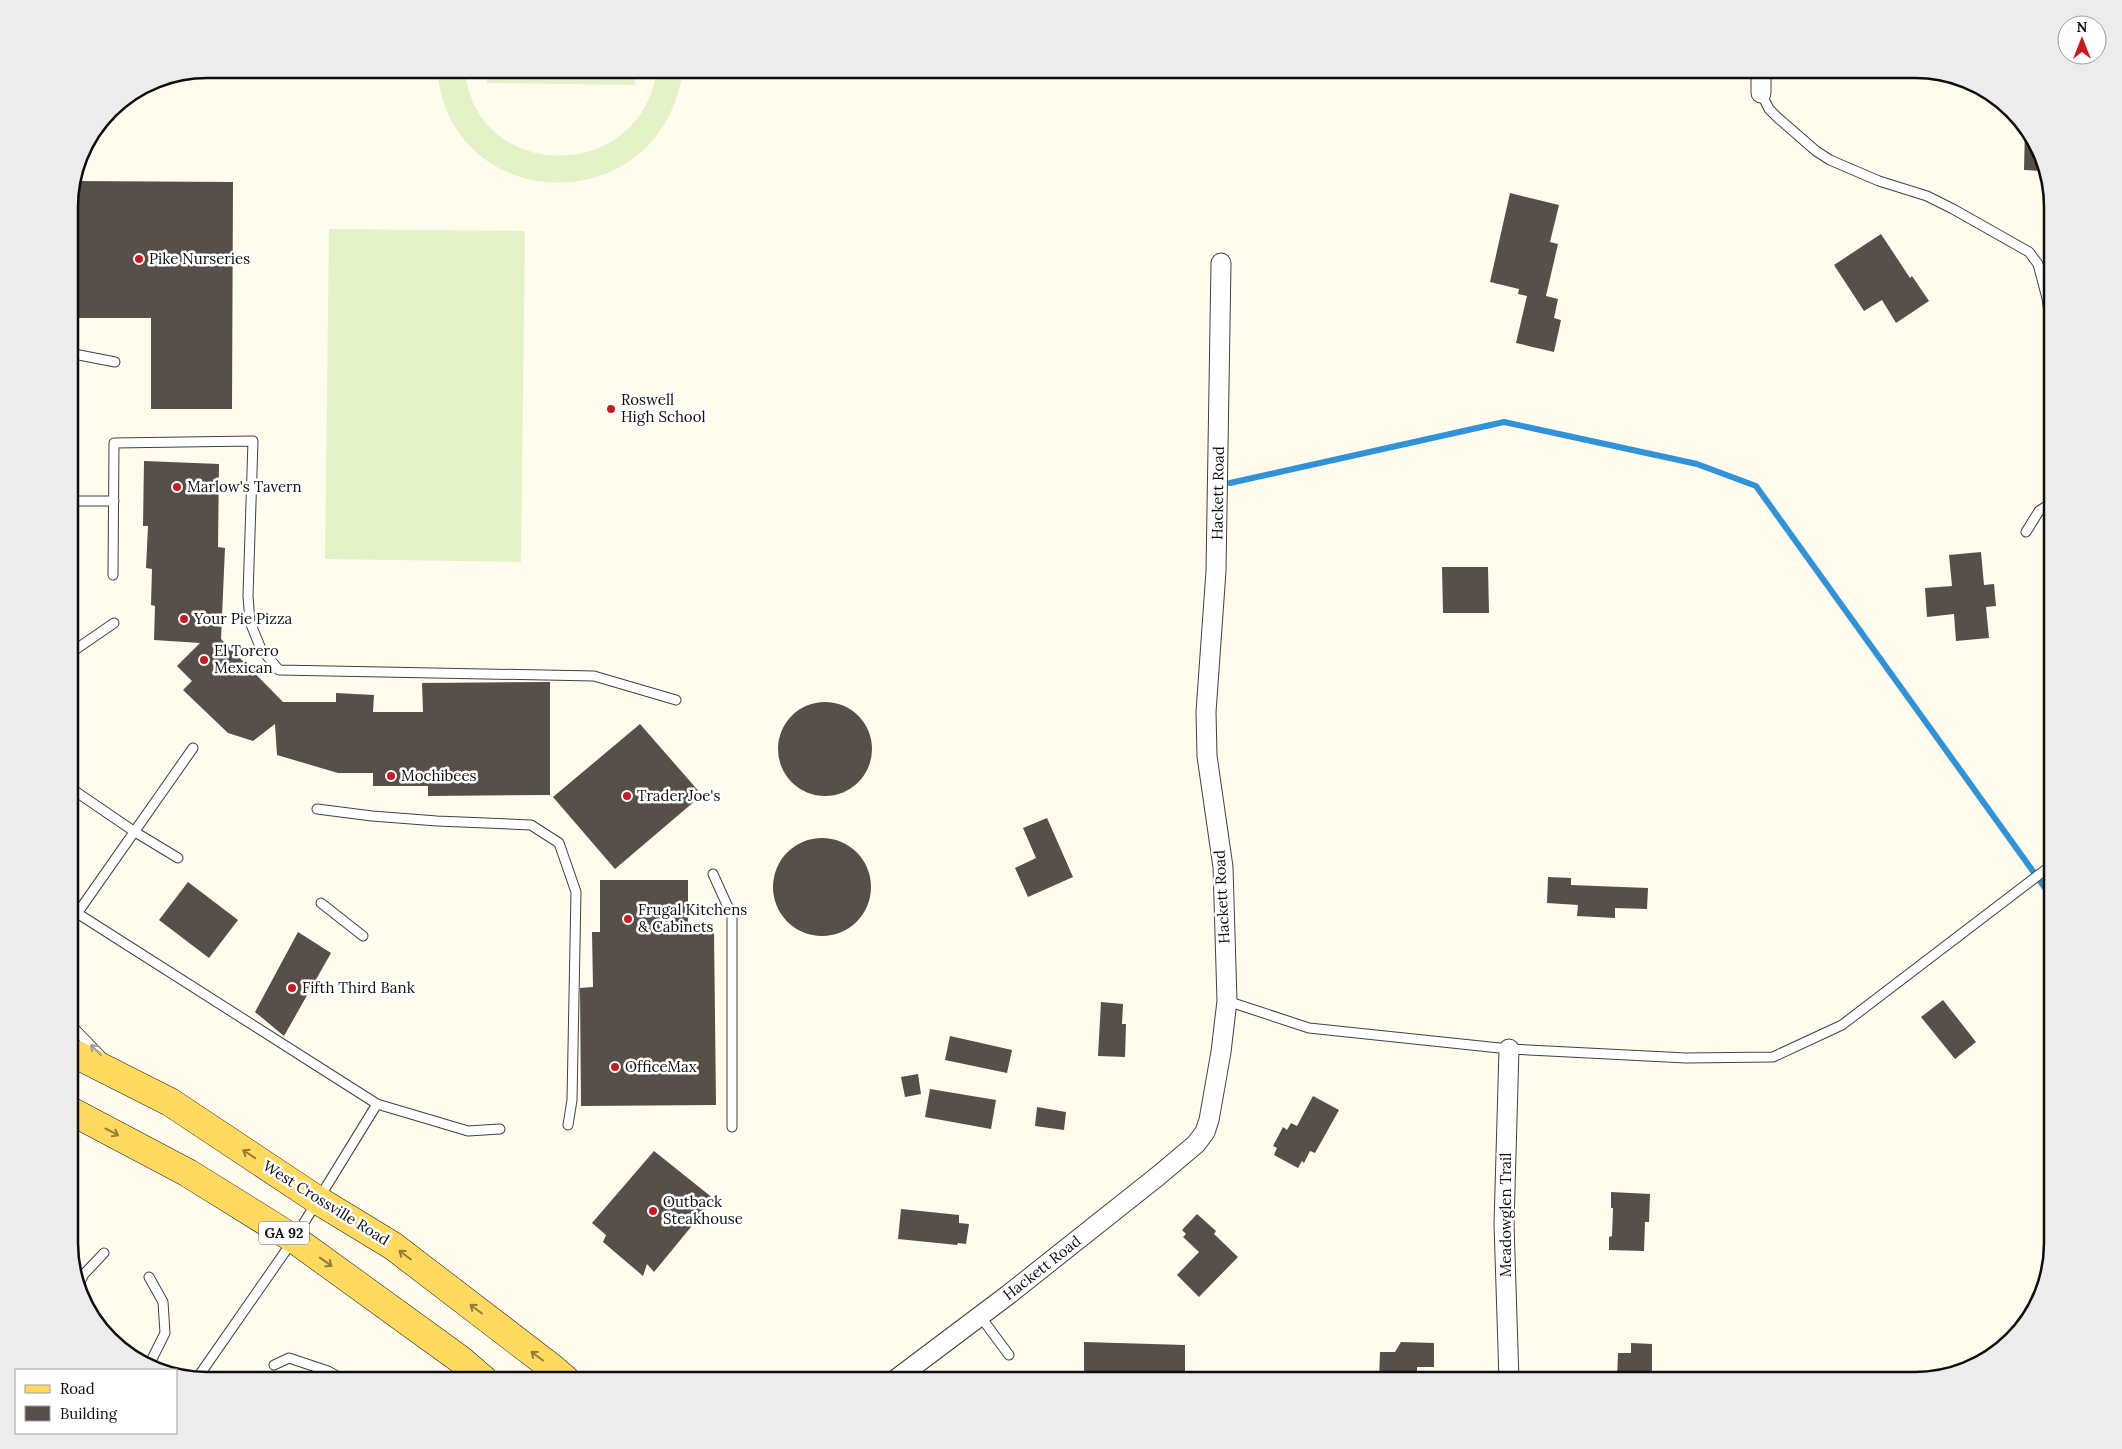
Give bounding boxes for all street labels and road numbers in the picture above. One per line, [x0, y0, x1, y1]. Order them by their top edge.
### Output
street label: Hackett Road [1207, 446, 1228, 540]
street label: Hackett Road [1210, 850, 1233, 944]
street label: Meadowglen Trail [1496, 1153, 1515, 1277]
street label: West Crossville Road [260, 1156, 393, 1249]
road number: GA 92 [259, 1222, 309, 1244]
street label: Hackett Road [999, 1231, 1085, 1304]

